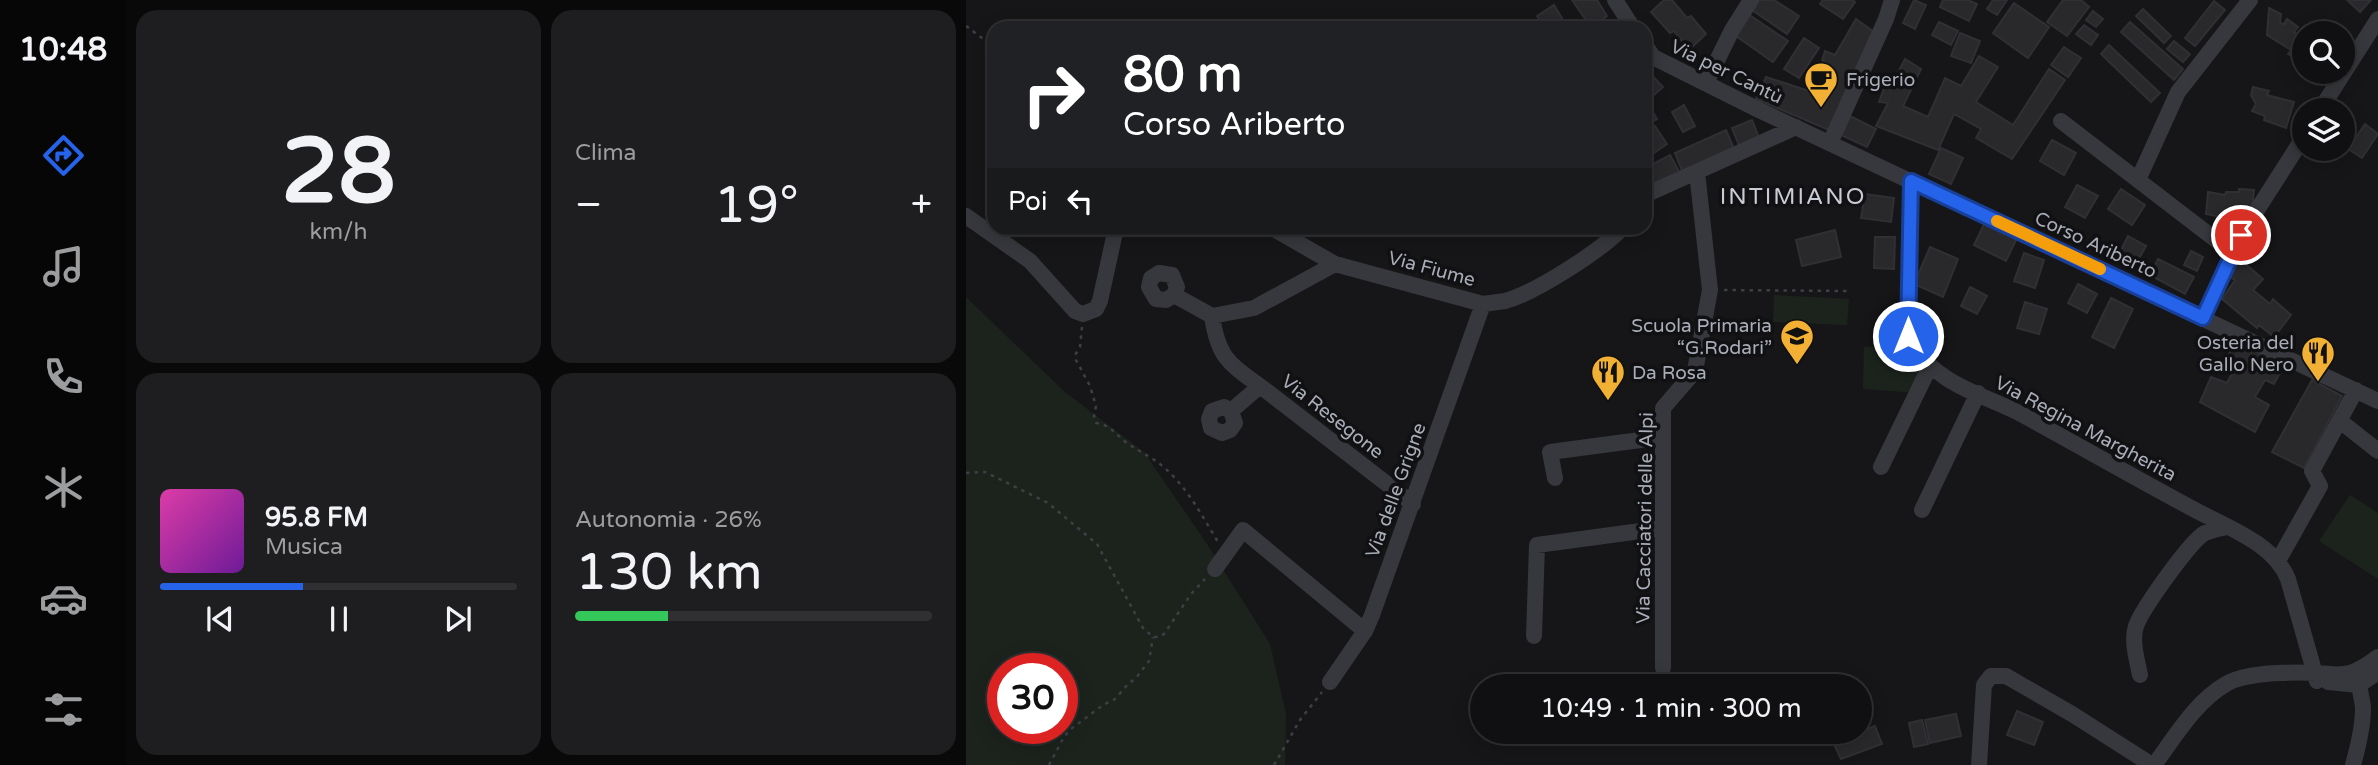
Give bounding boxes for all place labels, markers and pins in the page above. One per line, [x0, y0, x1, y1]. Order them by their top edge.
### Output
cafe icon: Frigerio [1802, 60, 1840, 109]
place label: Frigerio [1846, 69, 1915, 91]
pin [2211, 205, 2271, 265]
place label: Scuola Primaria “G.Rodari” [1631, 315, 1772, 359]
school or university icon: Scuola Primaria “G.Rodari” [1778, 317, 1816, 366]
place label: Osteria del Gallo Nero [2197, 332, 2294, 376]
restaurant icon: Osteria del Gallo Nero [2299, 334, 2337, 383]
restaurant icon: Da Rosa [1589, 353, 1627, 402]
place label: Da Rosa [1632, 362, 1707, 384]

